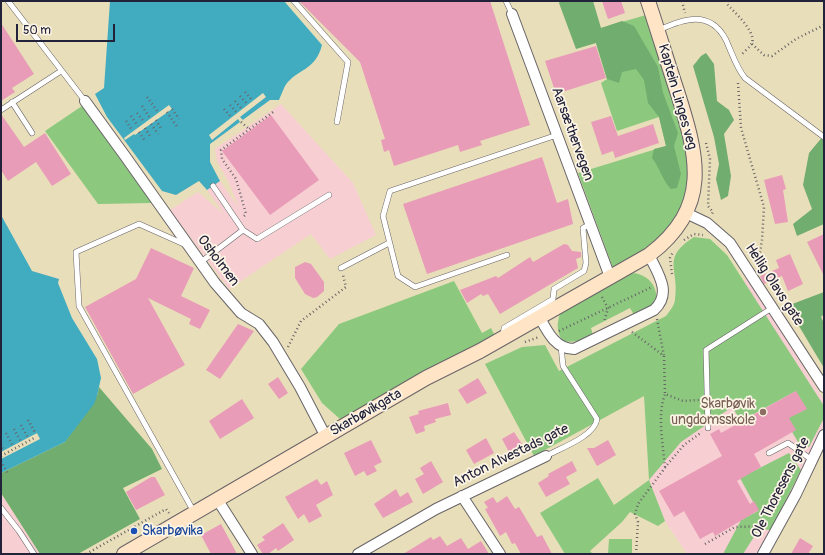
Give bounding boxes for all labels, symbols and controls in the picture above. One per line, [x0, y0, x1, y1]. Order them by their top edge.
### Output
scale bar [18, 16, 117, 42]
text: 50 m [23, 23, 51, 38]
street label: Kaptein Linges veg [654, 42, 700, 152]
street label: Aarsæthervegen [547, 85, 597, 183]
street label: Osholmen [193, 232, 243, 290]
street label: Hellig Olavs gate [741, 241, 807, 329]
street label: Skarbøvikgata [327, 386, 405, 440]
place label: Skarbøvik ungdomsskole [671, 396, 755, 428]
marker: Skarbøvik ungdomsskole [758, 407, 768, 417]
street label: Anton Alvestads gate [450, 421, 572, 491]
street label: Ole Thoresens gate [748, 435, 814, 541]
place label: Skarbøvika [142, 523, 203, 539]
marker: Skarbøvika [129, 526, 139, 536]

